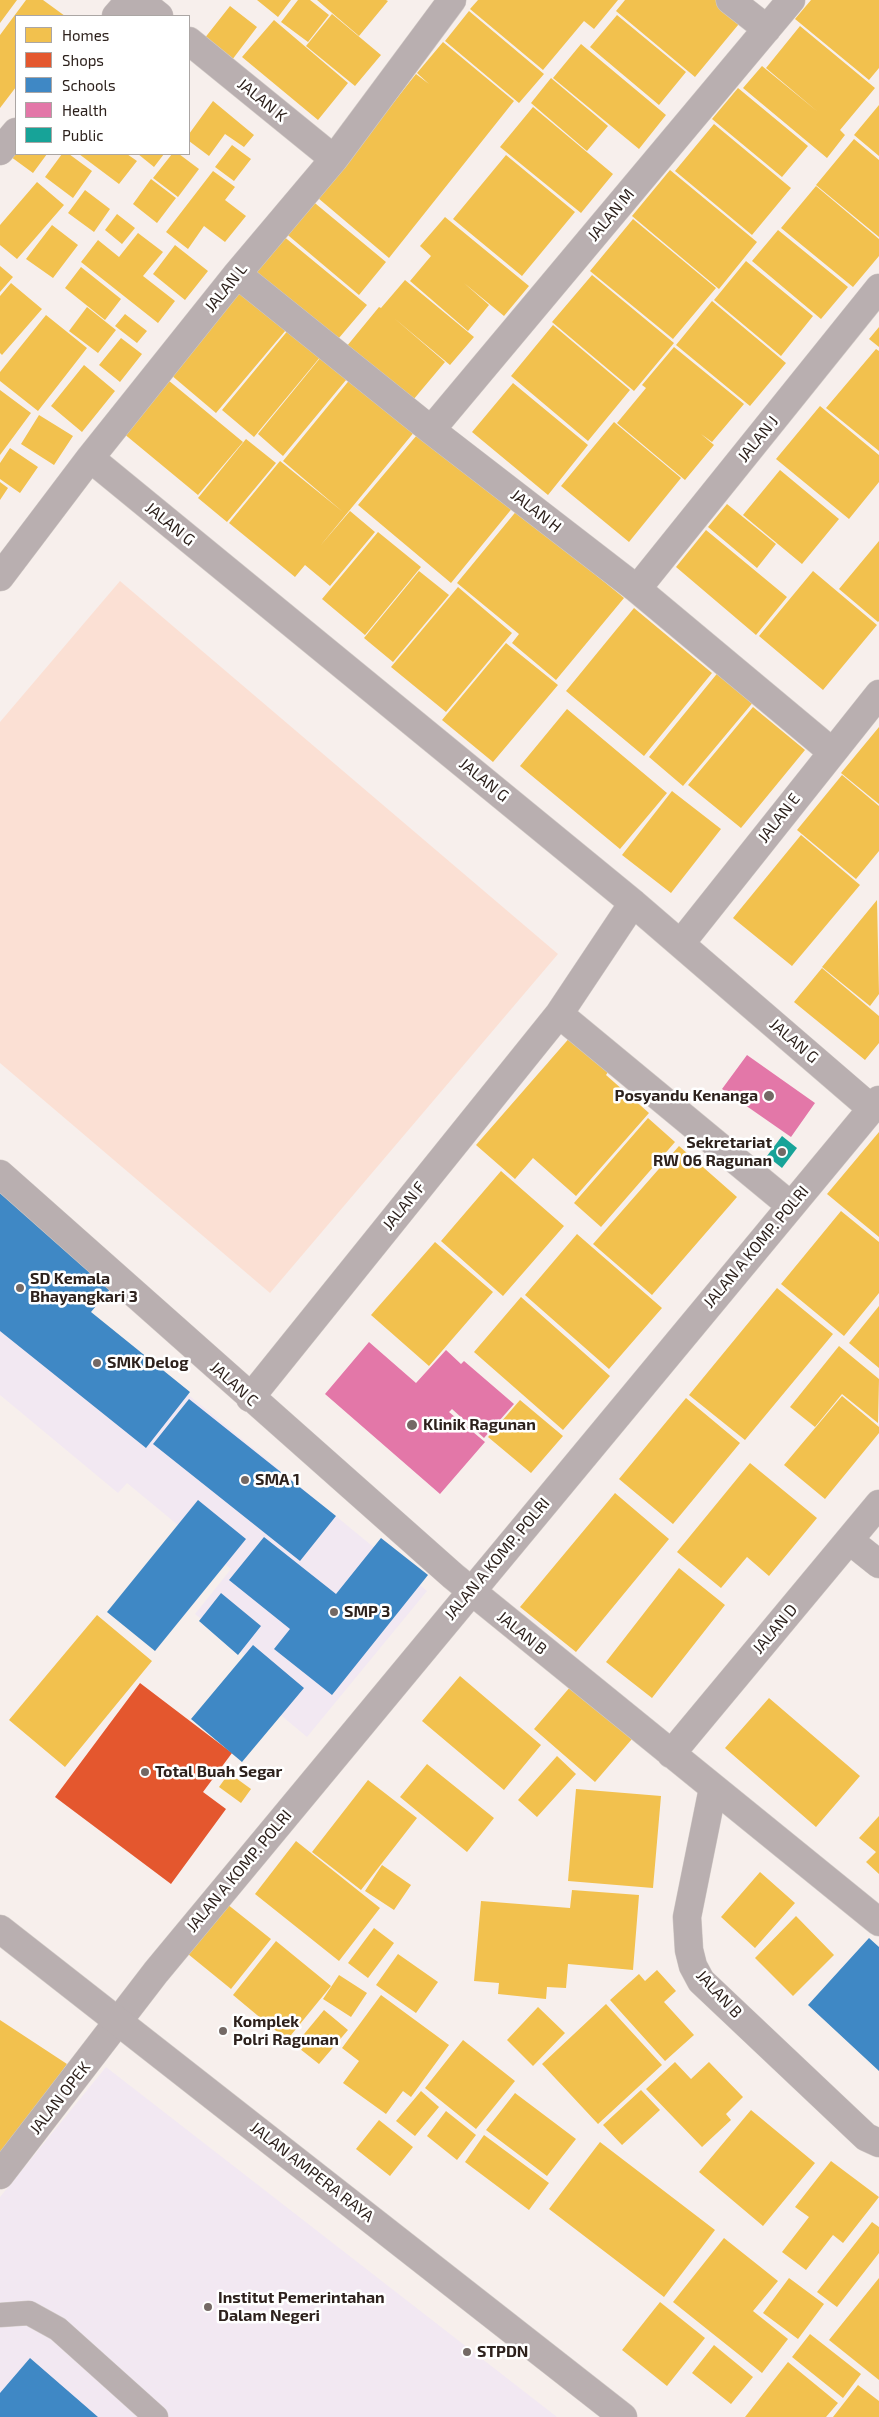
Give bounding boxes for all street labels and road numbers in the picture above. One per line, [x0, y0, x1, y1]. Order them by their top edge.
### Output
street label: JALAN K [233, 74, 291, 126]
street label: JALAN M [584, 185, 638, 245]
street label: JALAN L [201, 260, 251, 316]
street label: JALAN J [734, 412, 782, 466]
street label: JALAN H [507, 485, 565, 537]
street label: JALAN G [141, 498, 199, 550]
street label: JALAN G [455, 754, 513, 806]
street label: JALAN E [754, 789, 804, 847]
street label: JALAN G [766, 1015, 822, 1067]
street label: JALAN F [379, 1178, 429, 1234]
street label: JALAN A KOMP. POLRI [699, 1182, 813, 1312]
street label: JALAN C [206, 1358, 262, 1410]
street label: JALAN A KOMP. POLRI [440, 1494, 554, 1624]
street label: JALAN D [749, 1600, 801, 1658]
street label: JALAN B [493, 1607, 551, 1659]
street label: JALAN A KOMP. POLRI [182, 1806, 296, 1936]
street label: JALAN B [692, 1966, 746, 2022]
street label: JALAN OPEK [26, 2058, 94, 2138]
street label: JALAN AMPERA RAYA [246, 2118, 378, 2226]

